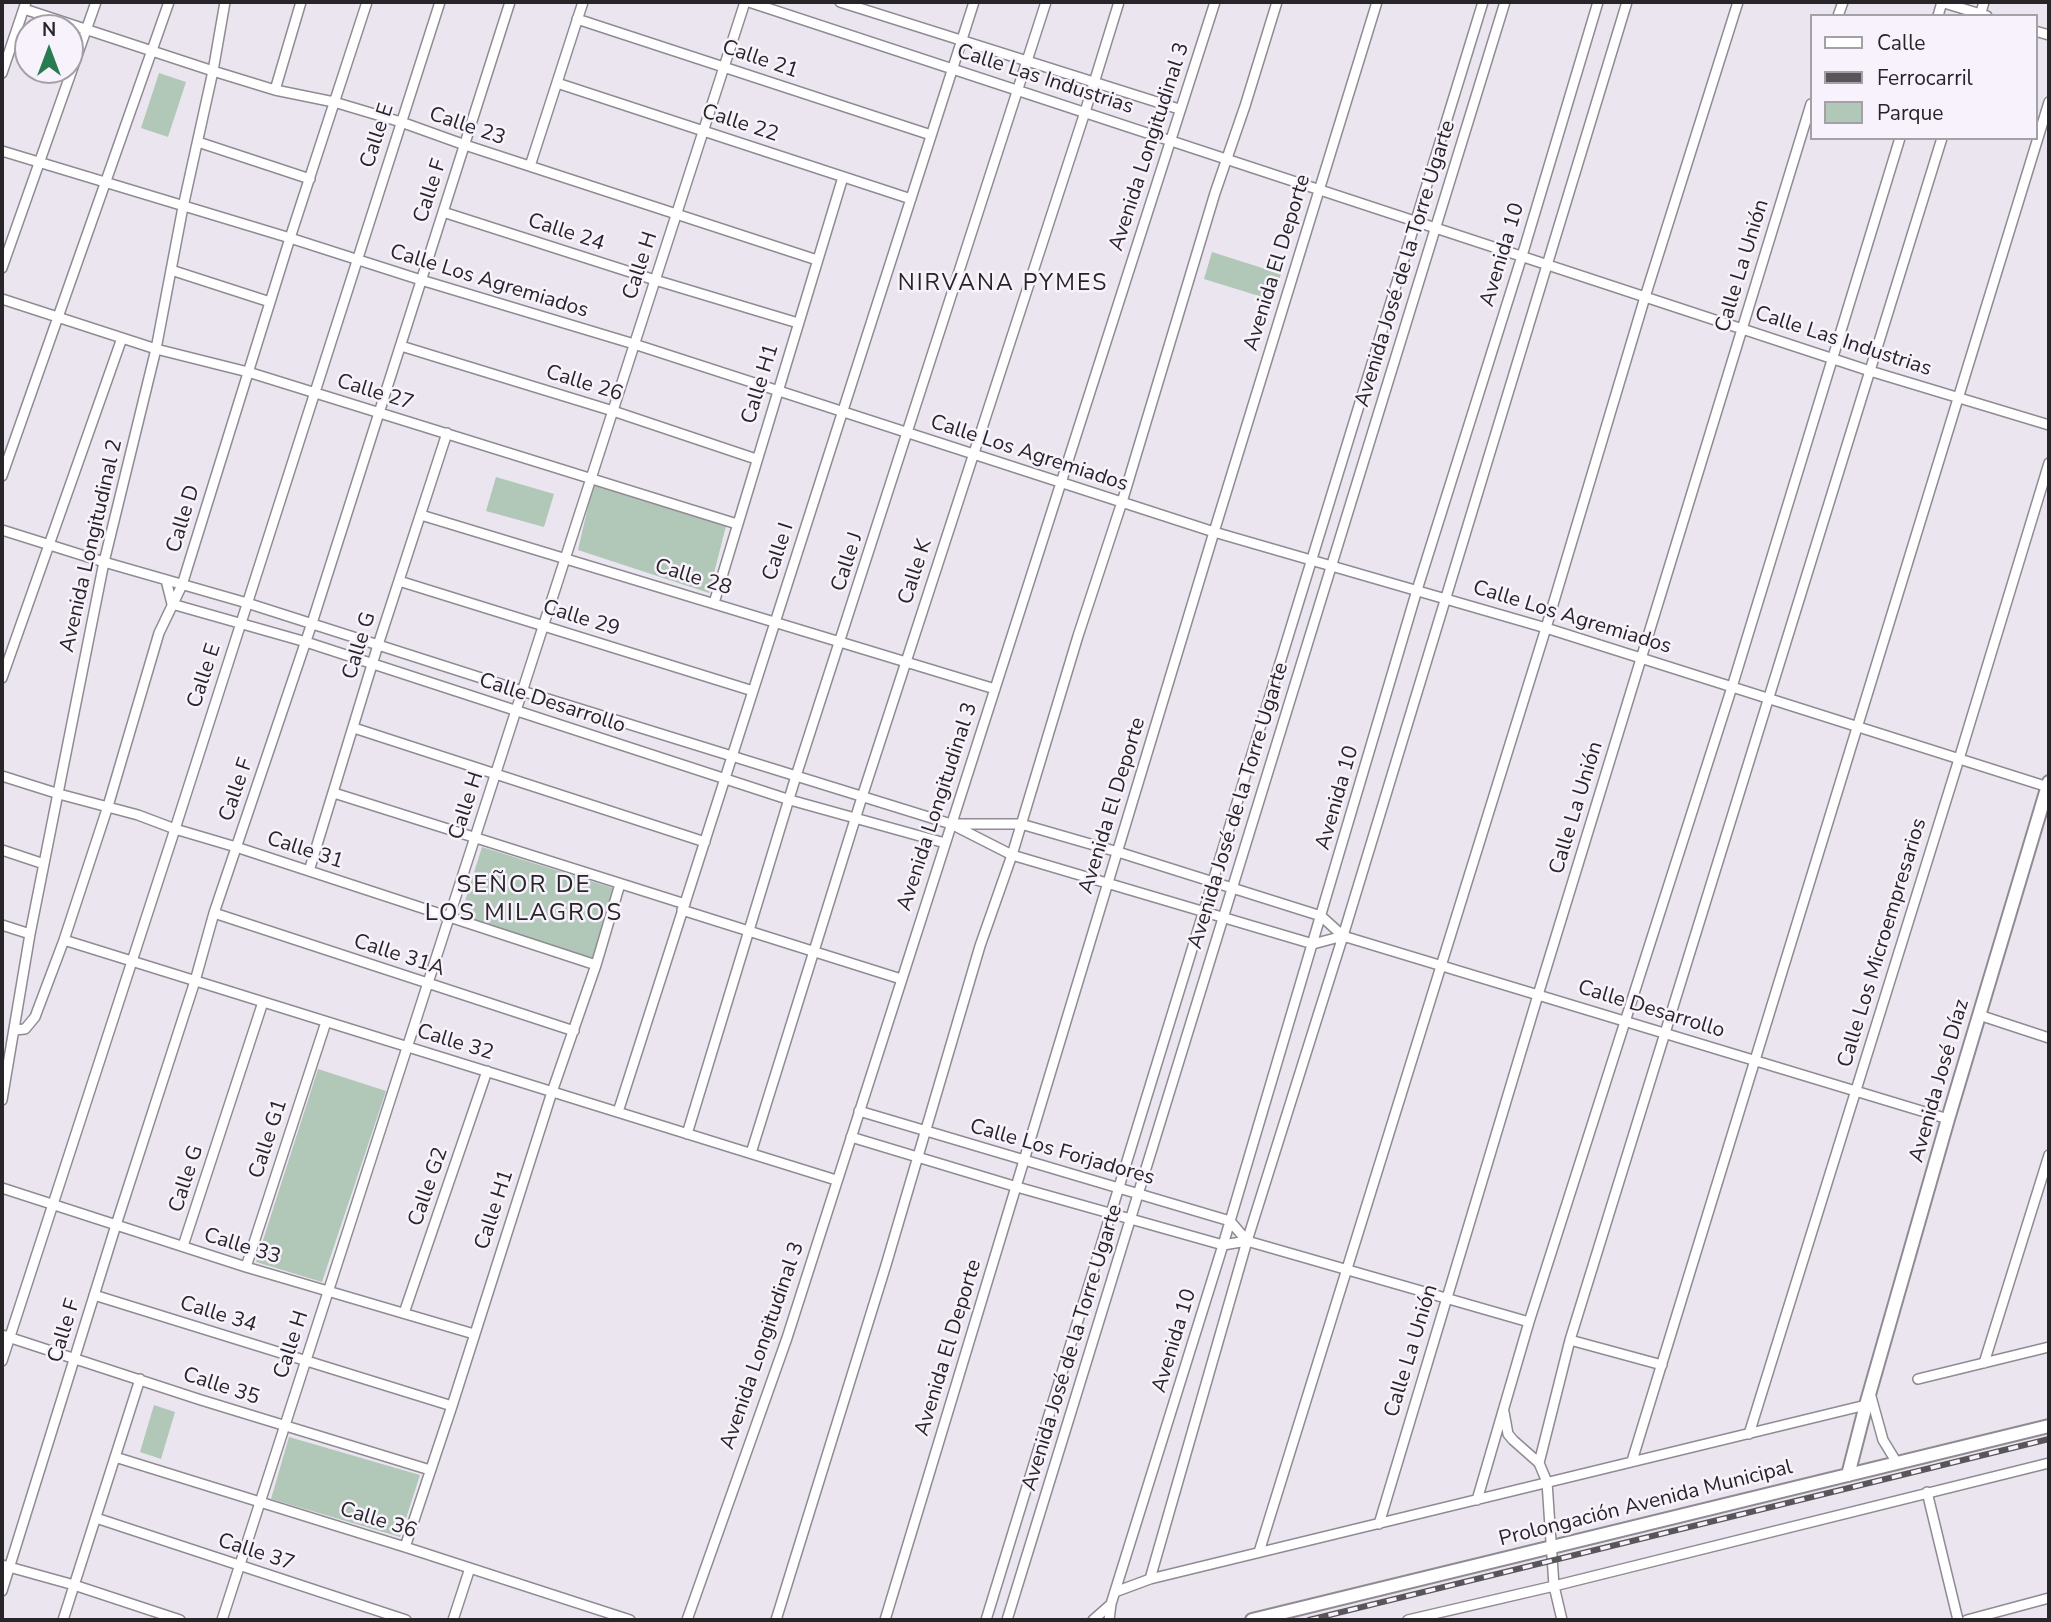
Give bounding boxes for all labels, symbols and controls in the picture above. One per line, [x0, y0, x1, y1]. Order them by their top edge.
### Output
north arrow [14, 14, 84, 84]
legend [1810, 14, 2037, 140]
text: N [42, 17, 56, 43]
text: Calle [1877, 29, 1925, 57]
street label: Calle 21 [719, 35, 801, 85]
street label: Calle Las Industrias [954, 40, 1136, 120]
street label: Avenida Longitudinal 3 [1104, 40, 1196, 254]
text: Ferrocarril [1877, 64, 1973, 92]
text: Parque [1877, 99, 1944, 127]
street label: Calle 22 [699, 100, 781, 148]
street label: Calle E [356, 101, 400, 171]
street label: Calle 23 [426, 102, 508, 152]
street label: Avenida José de la Torre Ugarte [1350, 118, 1462, 410]
street label: Calle F [409, 156, 453, 226]
street label: Avenida El Deporte [1239, 172, 1317, 354]
street label: Calle La Unión [1711, 197, 1775, 335]
street label: Avenida 10 [1475, 200, 1531, 310]
street label: Calle 24 [525, 209, 607, 257]
street label: Calle H [618, 229, 664, 303]
street label: Calle Los Agremiados [387, 240, 591, 324]
district label: NIRVANA PYMES [899, 270, 1107, 298]
street label: Calle Las Industrias [1752, 302, 1934, 382]
street label: Calle H1 [737, 341, 785, 427]
street label: Calle 26 [543, 360, 625, 408]
street label: Calle 27 [334, 369, 416, 417]
street label: Calle Los Agremiados [927, 410, 1131, 498]
street label: Avenida Longitudinal 2 [55, 437, 129, 655]
street label: Calle D [162, 482, 206, 556]
street label: Calle I [758, 520, 800, 584]
street label: Calle J [827, 529, 869, 595]
street label: Calle K [894, 536, 938, 608]
street label: Calle 28 [652, 554, 734, 602]
street label: Calle Los Agremiados [1470, 576, 1674, 660]
street label: Calle 29 [540, 595, 622, 643]
street label: Calle G [338, 609, 382, 683]
street label: Calle E [183, 641, 227, 711]
street label: Avenida José de la Torre Ugarte [1183, 660, 1295, 952]
street label: Calle Desarrollo [476, 668, 628, 740]
street label: Avenida Longitudinal 3 [892, 700, 984, 914]
street label: Avenida El Deporte [1074, 715, 1152, 897]
street label: Calle La Unión [1545, 739, 1609, 877]
street label: Avenida 10 [1311, 743, 1365, 853]
street label: Calle F [214, 755, 260, 825]
street label: Calle H [444, 769, 490, 843]
street label: Calle Los Microempresarios [1833, 815, 1933, 1071]
street label: Calle 31 [264, 827, 346, 875]
district label: SEÑOR DE LOS MILAGROS [426, 872, 622, 928]
street label: Calle 31A [350, 929, 448, 983]
street label: Calle Desarrollo [1574, 976, 1728, 1044]
street label: Avenida José Díaz [1905, 996, 1975, 1166]
street label: Calle 32 [414, 1019, 496, 1067]
street label: Calle G1 [244, 1096, 294, 1182]
street label: Calle Los Forjadores [967, 1115, 1157, 1191]
street label: Calle G [164, 1142, 210, 1216]
street label: Calle G2 [404, 1144, 454, 1230]
street label: Calle H1 [470, 1167, 520, 1253]
street label: Avenida José de la Torre Ugarte [1017, 1202, 1129, 1494]
street label: Calle 33 [201, 1223, 283, 1271]
street label: Avenida Longitudinal 3 [716, 1239, 810, 1453]
street label: Avenida El Deporte [910, 1257, 988, 1439]
street label: Calle La Unión [1380, 1282, 1444, 1420]
street label: Avenida 10 [1147, 1286, 1203, 1396]
street label: Calle 34 [177, 1291, 259, 1339]
street label: Calle F [43, 1296, 87, 1366]
street label: Calle H [269, 1308, 315, 1382]
street label: Calle 35 [180, 1363, 262, 1411]
street label: Prolongación Avenida Municipal [1497, 1455, 1795, 1553]
street label: Calle 36 [337, 1497, 419, 1545]
street label: Calle 37 [215, 1529, 297, 1577]

